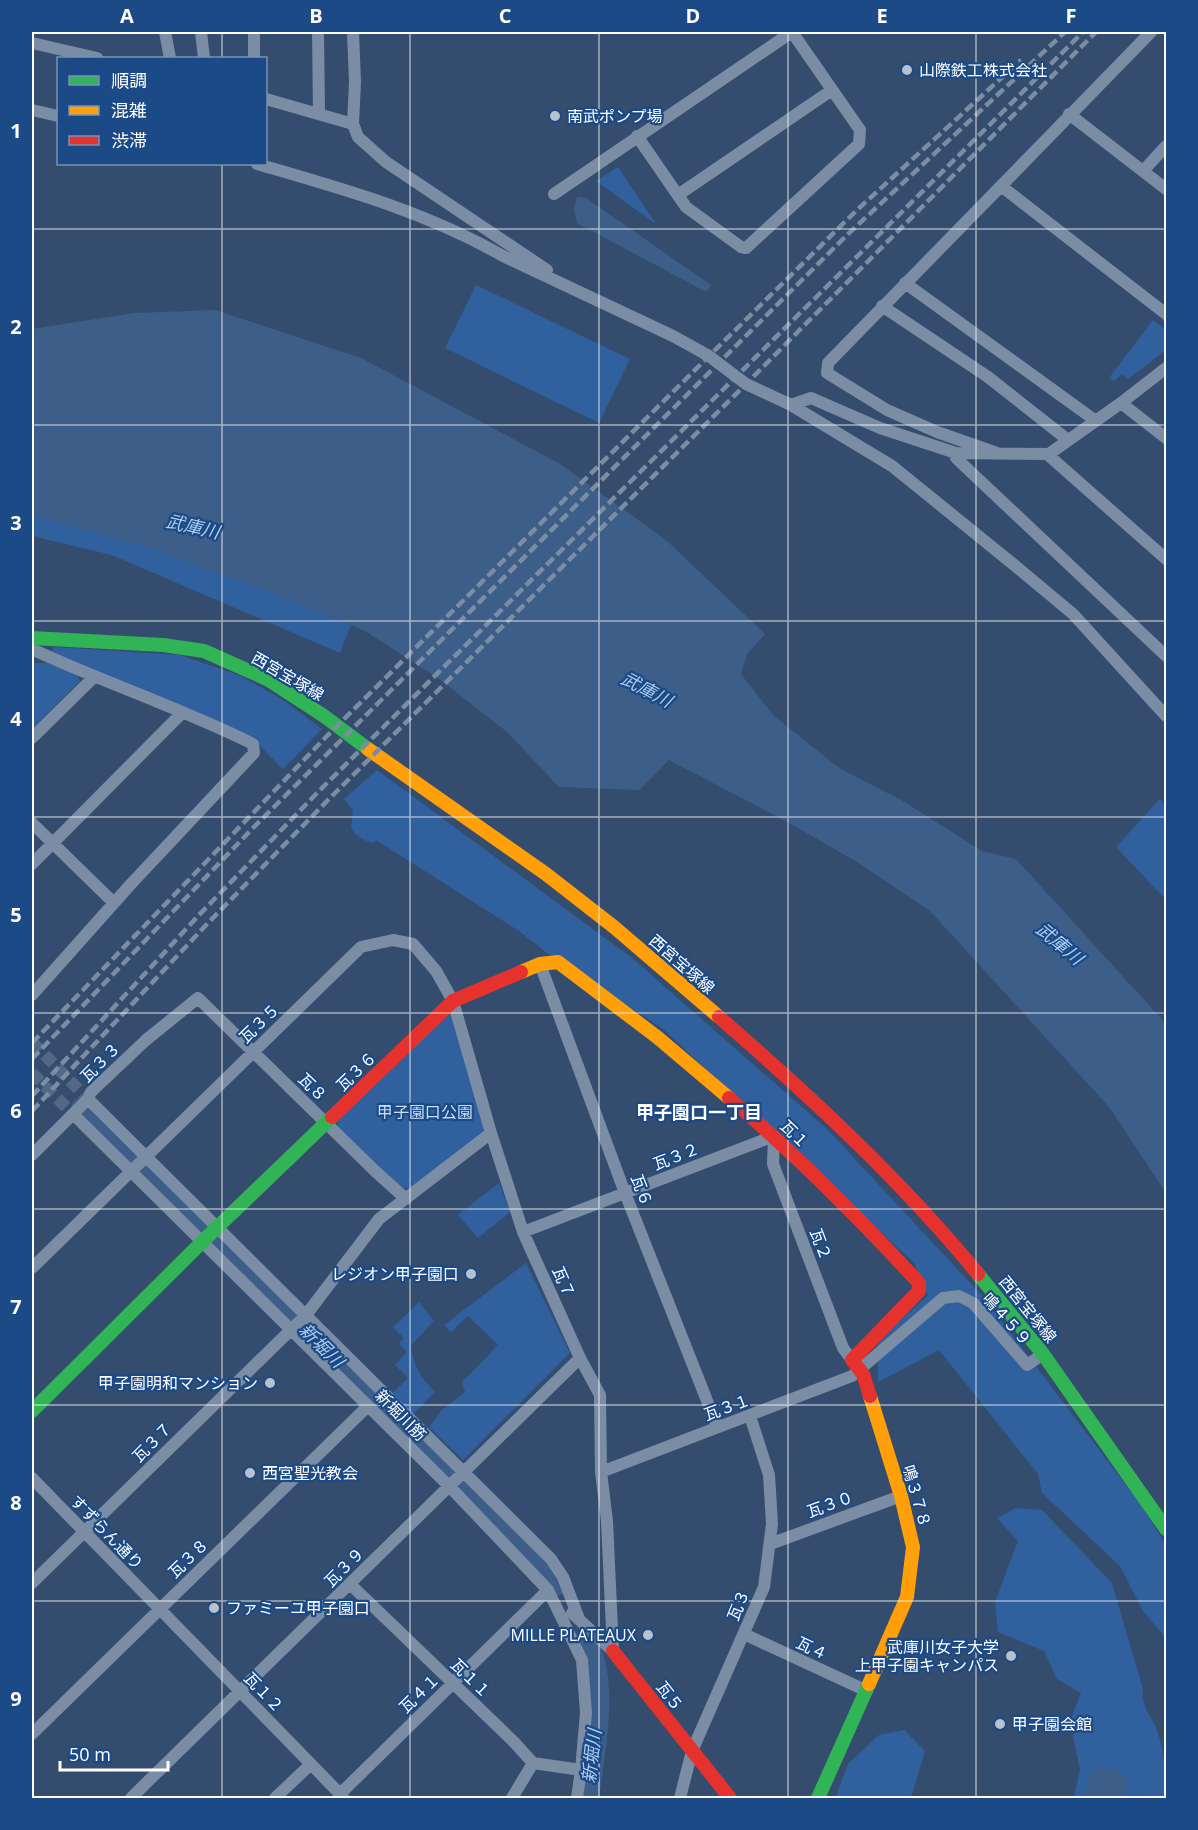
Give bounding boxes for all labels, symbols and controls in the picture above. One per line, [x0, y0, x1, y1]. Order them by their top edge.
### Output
text: A [120, 2, 134, 29]
text: B [309, 2, 323, 29]
text: C [499, 2, 512, 29]
text: D [686, 2, 700, 29]
text: E [876, 2, 888, 29]
text: F [1066, 2, 1076, 29]
legend [57, 57, 267, 165]
place label: 山際鉄工株式会社 [919, 59, 1047, 81]
marker: 山際鉄工株式会社 [900, 63, 914, 77]
text: 順調 [111, 68, 147, 92]
text: 混雑 [111, 98, 147, 122]
place label: 南武ポンプ場 [567, 105, 663, 127]
marker: 南武ポンプ場 [548, 109, 562, 123]
text: 1 [10, 117, 22, 144]
text: 渋滞 [111, 128, 147, 152]
text: 2 [10, 313, 22, 340]
water label: 武庫川 [164, 508, 224, 544]
text: 3 [10, 509, 22, 536]
street label: 西宮宝塚線 [248, 646, 328, 706]
water label: 武庫川 [618, 666, 678, 713]
text: 4 [10, 705, 22, 732]
text: 5 [10, 901, 22, 928]
water label: 武庫川 [1032, 916, 1090, 971]
street label: 西宮宝塚線 [645, 929, 719, 999]
street label: 瓦３５ [234, 998, 284, 1048]
street label: 瓦３３ [75, 1037, 125, 1087]
street label: 瓦３６ [331, 1046, 381, 1096]
street label: 瓦８ [294, 1068, 332, 1106]
text: 6 [10, 1097, 22, 1124]
district label: 甲子園口一丁目 [636, 1100, 762, 1124]
park label: 甲子園口公園 [377, 1101, 473, 1123]
street label: 瓦１ [776, 1115, 814, 1153]
street label: 瓦３２ [650, 1137, 702, 1175]
street label: 瓦６ [626, 1171, 658, 1209]
street label: 瓦２ [805, 1225, 837, 1263]
place label: レジオン甲子園口 [331, 1263, 459, 1285]
street label: 瓦７ [547, 1263, 581, 1301]
marker: レジオン甲子園口 [464, 1267, 478, 1281]
street label: 西宮宝塚線 [994, 1271, 1062, 1347]
street label: 鳴４５９ [977, 1288, 1037, 1350]
text: 7 [10, 1293, 22, 1320]
water label: 新堀川 [294, 1317, 351, 1374]
place label: 甲子園明和マンション [98, 1372, 258, 1394]
marker: 甲子園明和マンション [263, 1376, 277, 1390]
street label: 新堀川筋 [371, 1385, 431, 1445]
street label: 瓦３１ [701, 1388, 753, 1426]
street label: 瓦３７ [127, 1417, 177, 1467]
place label: 西宮聖光教会 [262, 1462, 358, 1484]
street label: 鳴３７８ [898, 1462, 936, 1530]
marker: 西宮聖光教会 [243, 1466, 257, 1480]
street label: 瓦３０ [804, 1485, 856, 1523]
text: 8 [10, 1489, 22, 1516]
street label: すずらん通り [66, 1490, 148, 1574]
street label: 瓦３８ [163, 1533, 213, 1583]
street label: 瓦３９ [319, 1542, 369, 1592]
street label: 瓦３ [722, 1586, 754, 1624]
place label: ファミーユ甲子園口 [226, 1597, 370, 1619]
marker: ファミーユ甲子園口 [207, 1601, 221, 1615]
place label: MILLE PLATEAUX [511, 1624, 637, 1646]
marker: MILLE PLATEAUX [641, 1628, 655, 1642]
street label: 瓦４ [793, 1631, 831, 1665]
place label: 武庫川女子大学 上甲子園キャンパス [855, 1636, 999, 1676]
marker: 武庫川女子大学 上甲子園キャンパス [1004, 1649, 1018, 1663]
street label: 瓦１１ [446, 1653, 496, 1703]
street label: 瓦１２ [239, 1667, 289, 1717]
street label: 瓦４１ [394, 1668, 444, 1718]
street label: 瓦５ [651, 1677, 689, 1715]
text: 9 [10, 1685, 22, 1712]
place label: 甲子園会館 [1012, 1713, 1092, 1735]
marker: 甲子園会館 [993, 1717, 1007, 1731]
water label: 新堀川 [576, 1726, 606, 1784]
scale bar [60, 1734, 168, 1772]
text: 50 m [69, 1742, 111, 1766]

